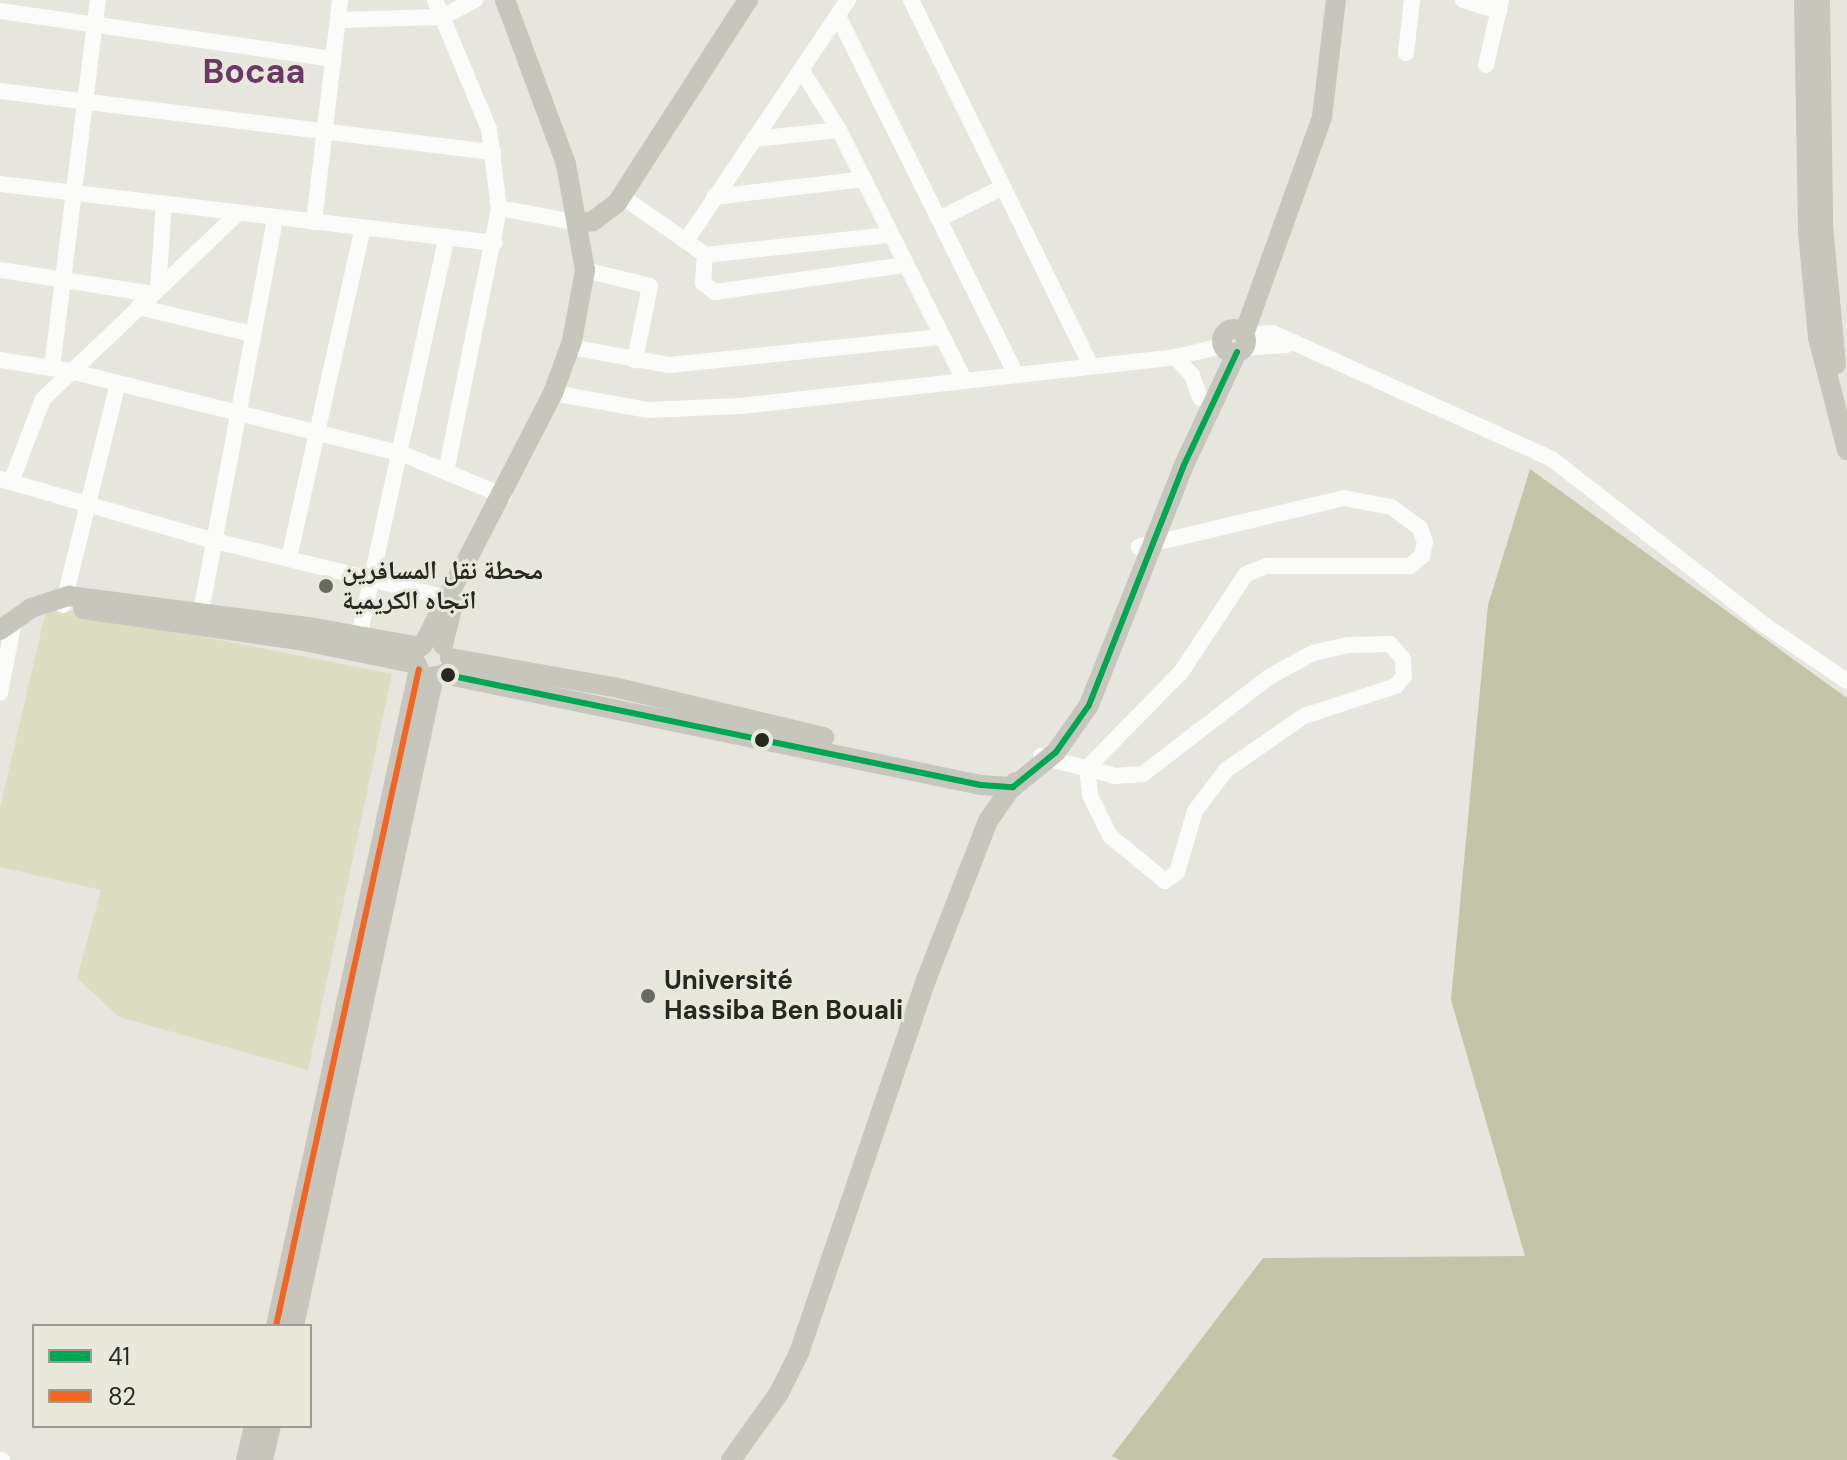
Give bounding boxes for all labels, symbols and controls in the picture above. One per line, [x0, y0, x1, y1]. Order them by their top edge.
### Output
district label: Bocaa [203, 52, 305, 92]
place label: محطة نقل المسافرين اتجاه الكريمية [342, 555, 543, 616]
marker: محطة نقل المسافرين اتجاه الكريمية [317, 577, 335, 595]
unlabelled marker [440, 667, 456, 683]
unlabelled marker [754, 732, 770, 748]
place label: Université Hassiba Ben Bouali [664, 965, 903, 1026]
marker: Université Hassiba Ben Bouali [639, 987, 657, 1005]
legend [32, 1324, 312, 1428]
text: 41 [108, 1341, 130, 1372]
text: 82 [108, 1381, 136, 1412]

